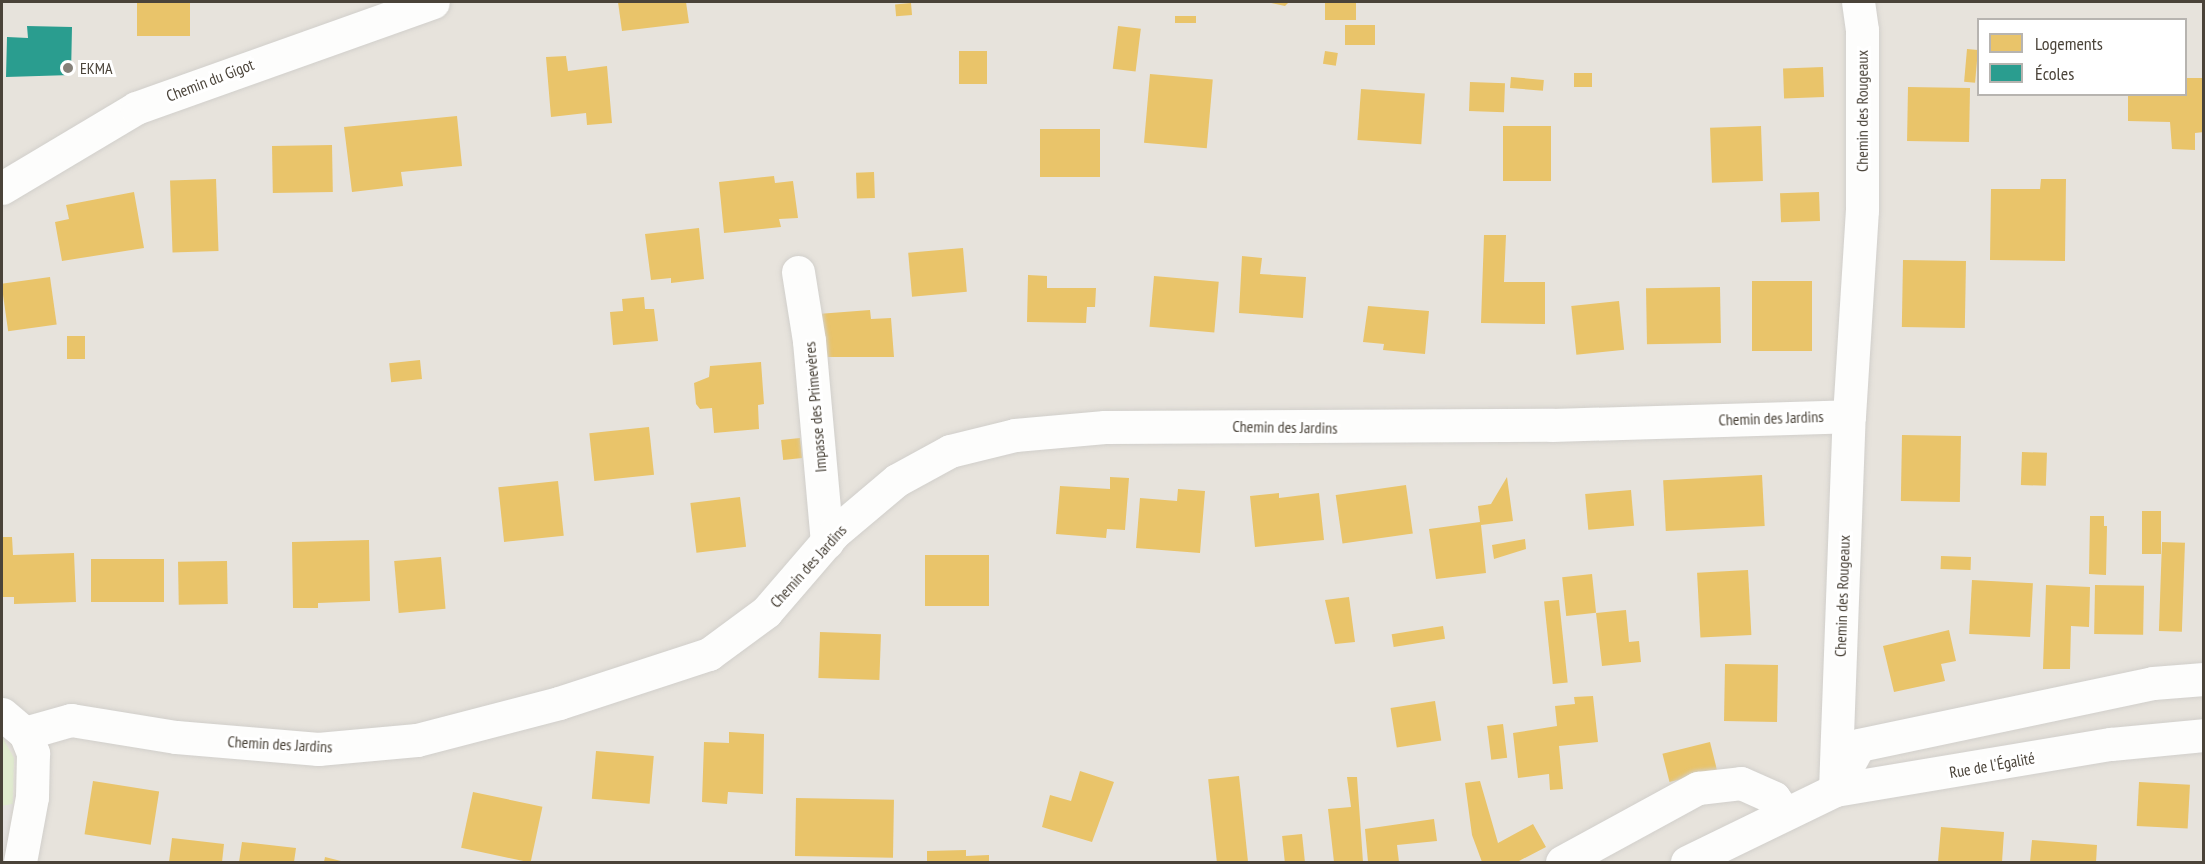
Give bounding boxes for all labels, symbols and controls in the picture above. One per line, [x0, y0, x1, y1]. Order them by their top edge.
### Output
legend [1977, 18, 2187, 96]
text: Logements [2035, 32, 2103, 55]
street label: Chemin des Rougeaux [1852, 50, 1872, 172]
street label: Chemin du Gigot [164, 55, 256, 105]
place label: EKMA [80, 58, 113, 78]
marker: EKMA [61, 61, 75, 75]
text: Écoles [2035, 62, 2074, 85]
street label: Impasse des Primevères [800, 341, 830, 473]
street label: Chemin des Jardins [1718, 407, 1824, 429]
street label: Chemin des Jardins [1232, 416, 1338, 438]
street label: Chemin des Jardins [766, 521, 850, 611]
street label: Chemin des Rougeaux [1830, 535, 1854, 657]
street label: Chemin des Jardins [227, 732, 333, 756]
street label: Rue de l'Égalité [1948, 748, 2036, 782]

